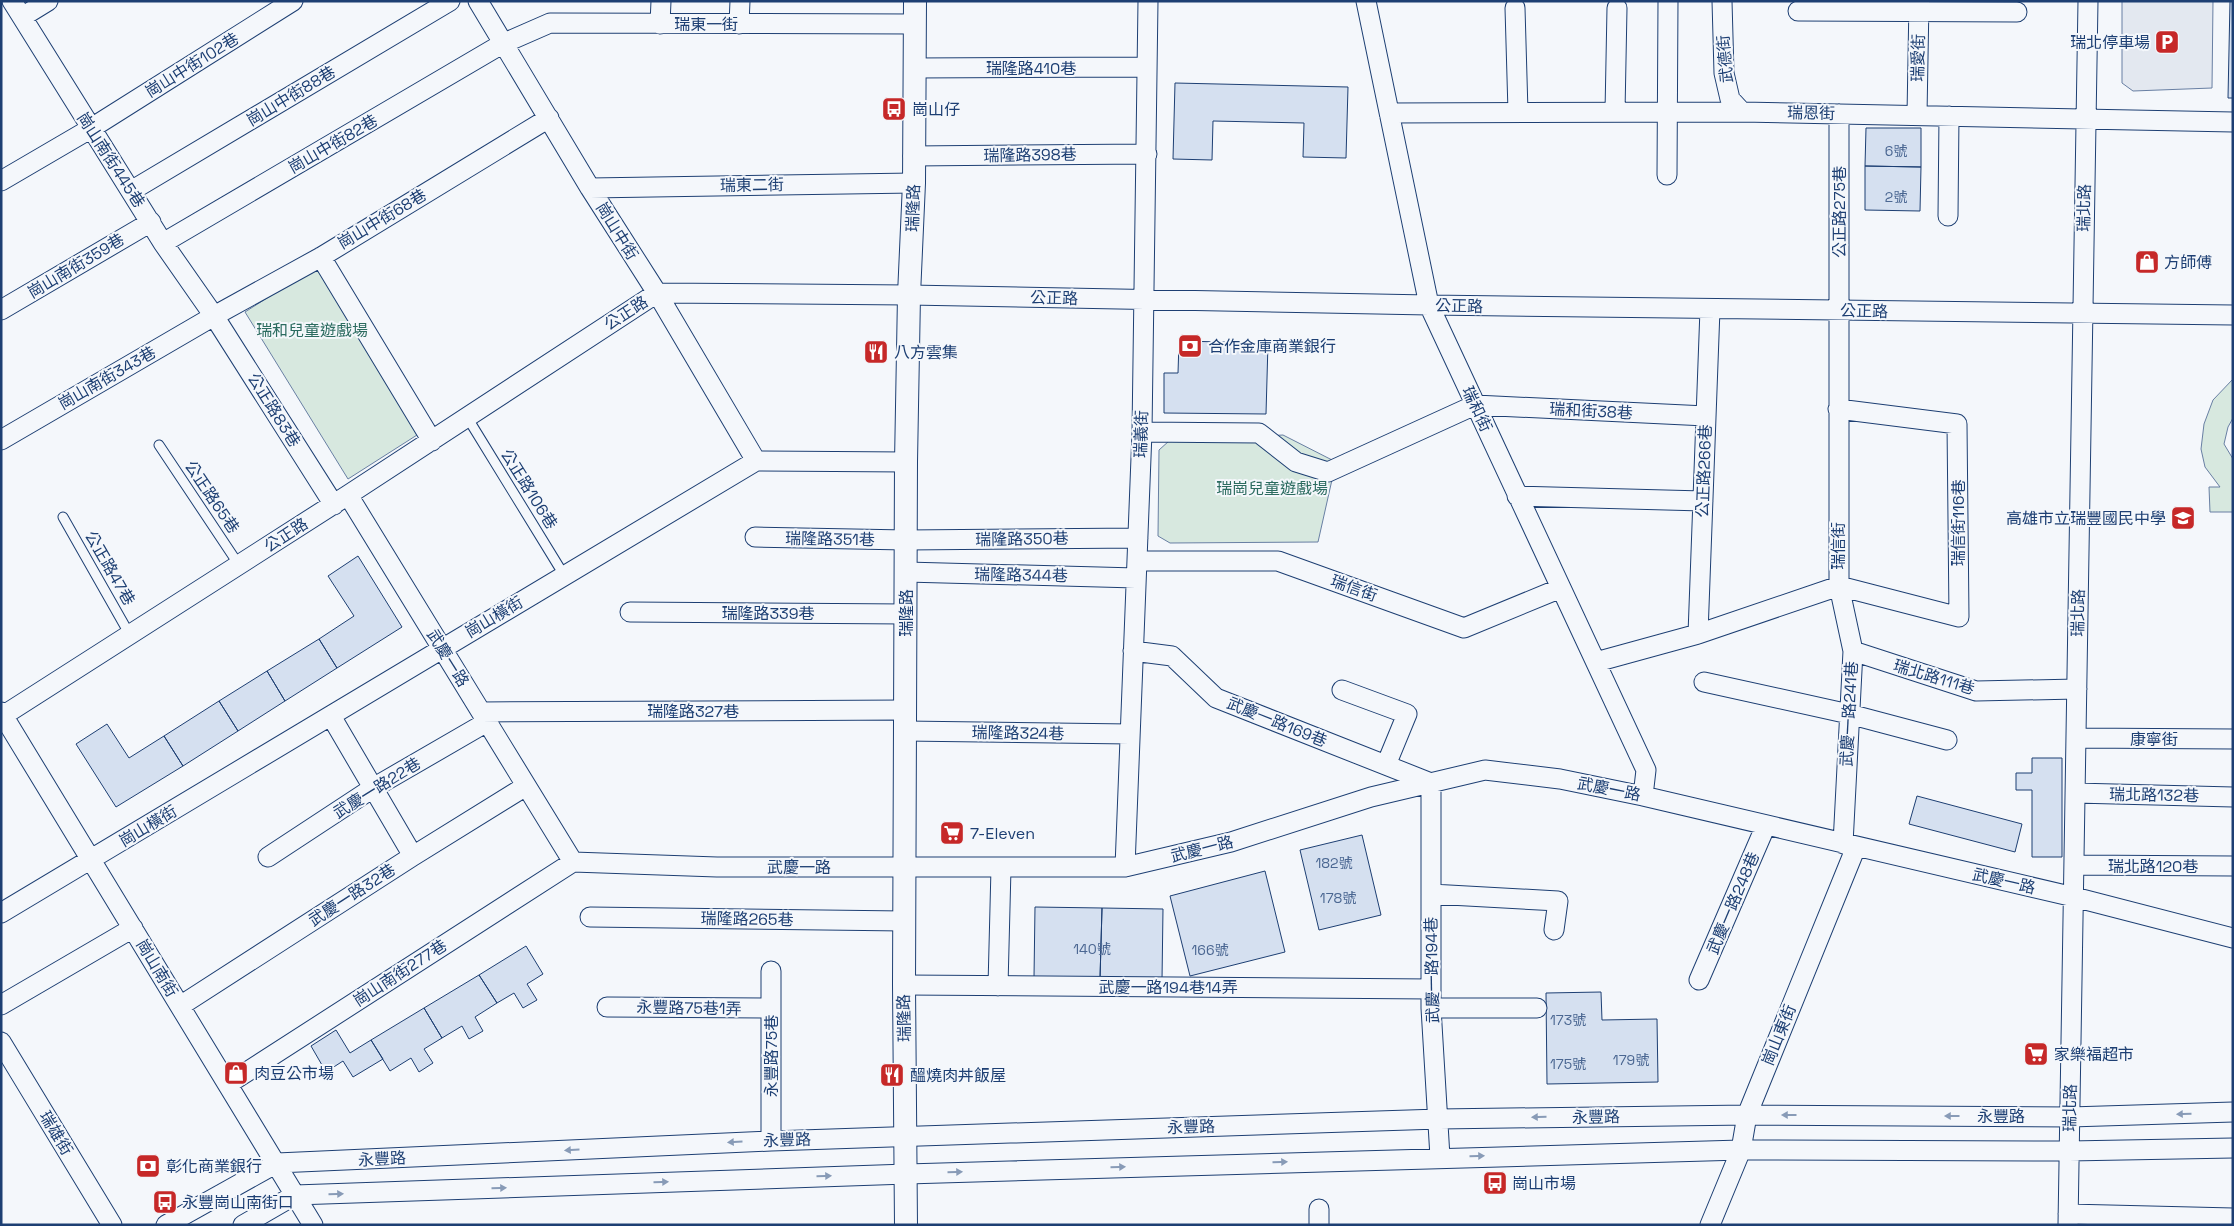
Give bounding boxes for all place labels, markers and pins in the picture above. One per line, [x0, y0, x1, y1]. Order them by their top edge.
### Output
parking icon: 瑞北停車場 [2154, 29, 2180, 55]
place label: 瑞北停車場 [2070, 32, 2150, 53]
bus stop icon: 崗山仔 [881, 96, 907, 122]
place label: 崗山仔 [912, 99, 960, 120]
shop icon: 方師傅 [2134, 249, 2160, 275]
place label: 方師傅 [2164, 252, 2212, 273]
bank icon: 合作金庫商業銀行 [1177, 333, 1203, 359]
place label: 合作金庫商業銀行 [1208, 336, 1336, 357]
restaurant icon: 八方雲集 [863, 339, 889, 365]
place label: 八方雲集 [894, 342, 958, 363]
school or university icon: 高雄市立瑞豐國民中學 [2170, 505, 2196, 531]
place label: 高雄市立瑞豐國民中學 [2006, 508, 2166, 529]
supermarket icon: 7-Eleven [939, 820, 965, 846]
place label: 7-Eleven [970, 823, 1035, 844]
supermarket icon: 家樂福超市 [2023, 1041, 2049, 1067]
place label: 家樂福超市 [2054, 1044, 2134, 1065]
shop icon: 肉豆公市場 [223, 1060, 249, 1086]
restaurant icon: 醞燒肉丼飯屋 [879, 1062, 905, 1088]
place label: 肉豆公市場 [254, 1063, 334, 1084]
place label: 醞燒肉丼飯屋 [910, 1065, 1006, 1086]
bank icon: 彰化商業銀行 [135, 1153, 161, 1179]
place label: 彰化商業銀行 [166, 1156, 262, 1177]
bus stop icon: 崗山市場 [1482, 1170, 1508, 1196]
place label: 崗山市場 [1512, 1173, 1576, 1194]
bus stop icon: 永豐崗山南街口 [152, 1189, 178, 1215]
place label: 永豐崗山南街口 [182, 1192, 294, 1213]

